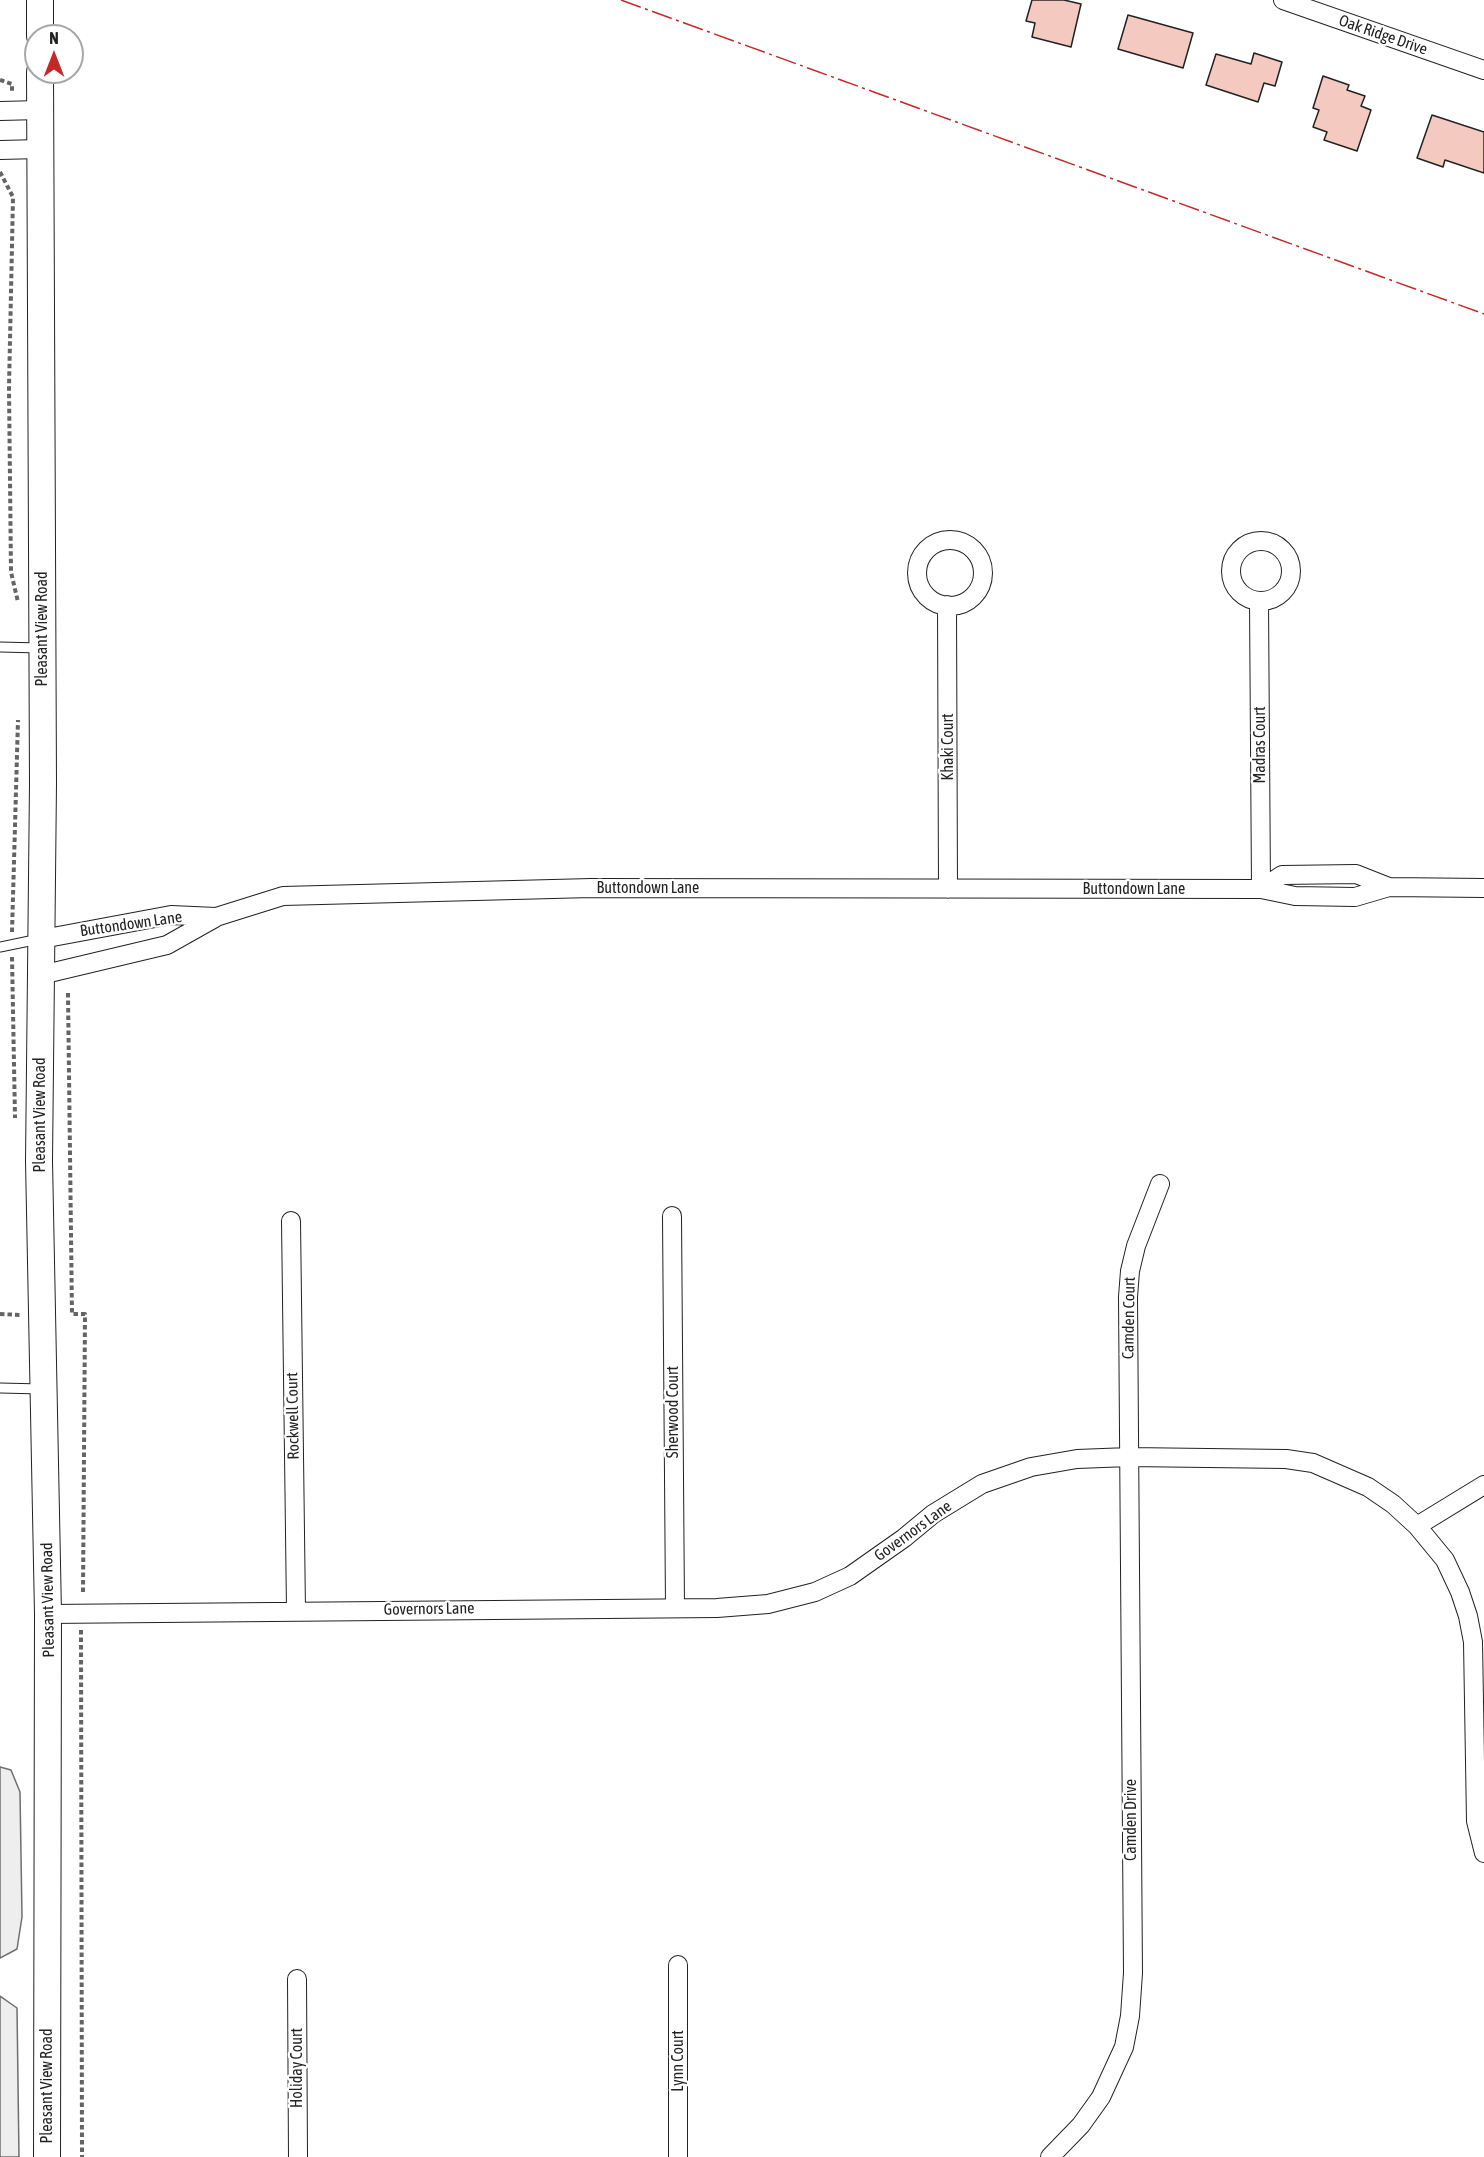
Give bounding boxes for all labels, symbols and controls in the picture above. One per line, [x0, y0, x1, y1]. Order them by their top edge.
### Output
street label: Oak Ridge Drive [1336, 11, 1430, 59]
north arrow [24, 24, 84, 84]
text: N [49, 29, 59, 47]
street label: Pleasant View Road [32, 571, 52, 687]
street label: Madras Court [1250, 706, 1270, 784]
street label: Khaki Court [938, 713, 958, 781]
street label: Buttondown Lane [597, 878, 699, 898]
street label: Buttondown Lane [1083, 879, 1185, 899]
street label: Buttondown Lane [79, 907, 183, 941]
street label: Pleasant View Road [30, 1057, 50, 1173]
street label: Camden Court [1119, 1277, 1139, 1359]
street label: Sherwood Court [663, 1366, 683, 1458]
street label: Rockwell Court [283, 1372, 303, 1460]
street label: Governors Lane [871, 1497, 955, 1565]
street label: Pleasant View Road [37, 1542, 59, 1658]
street label: Governors Lane [383, 1599, 475, 1619]
street label: Camden Drive [1121, 1779, 1141, 1861]
street label: Pleasant View Road [37, 2028, 57, 2144]
street label: Holiday Court [287, 2028, 307, 2108]
street label: Lynn Court [668, 2030, 688, 2092]

